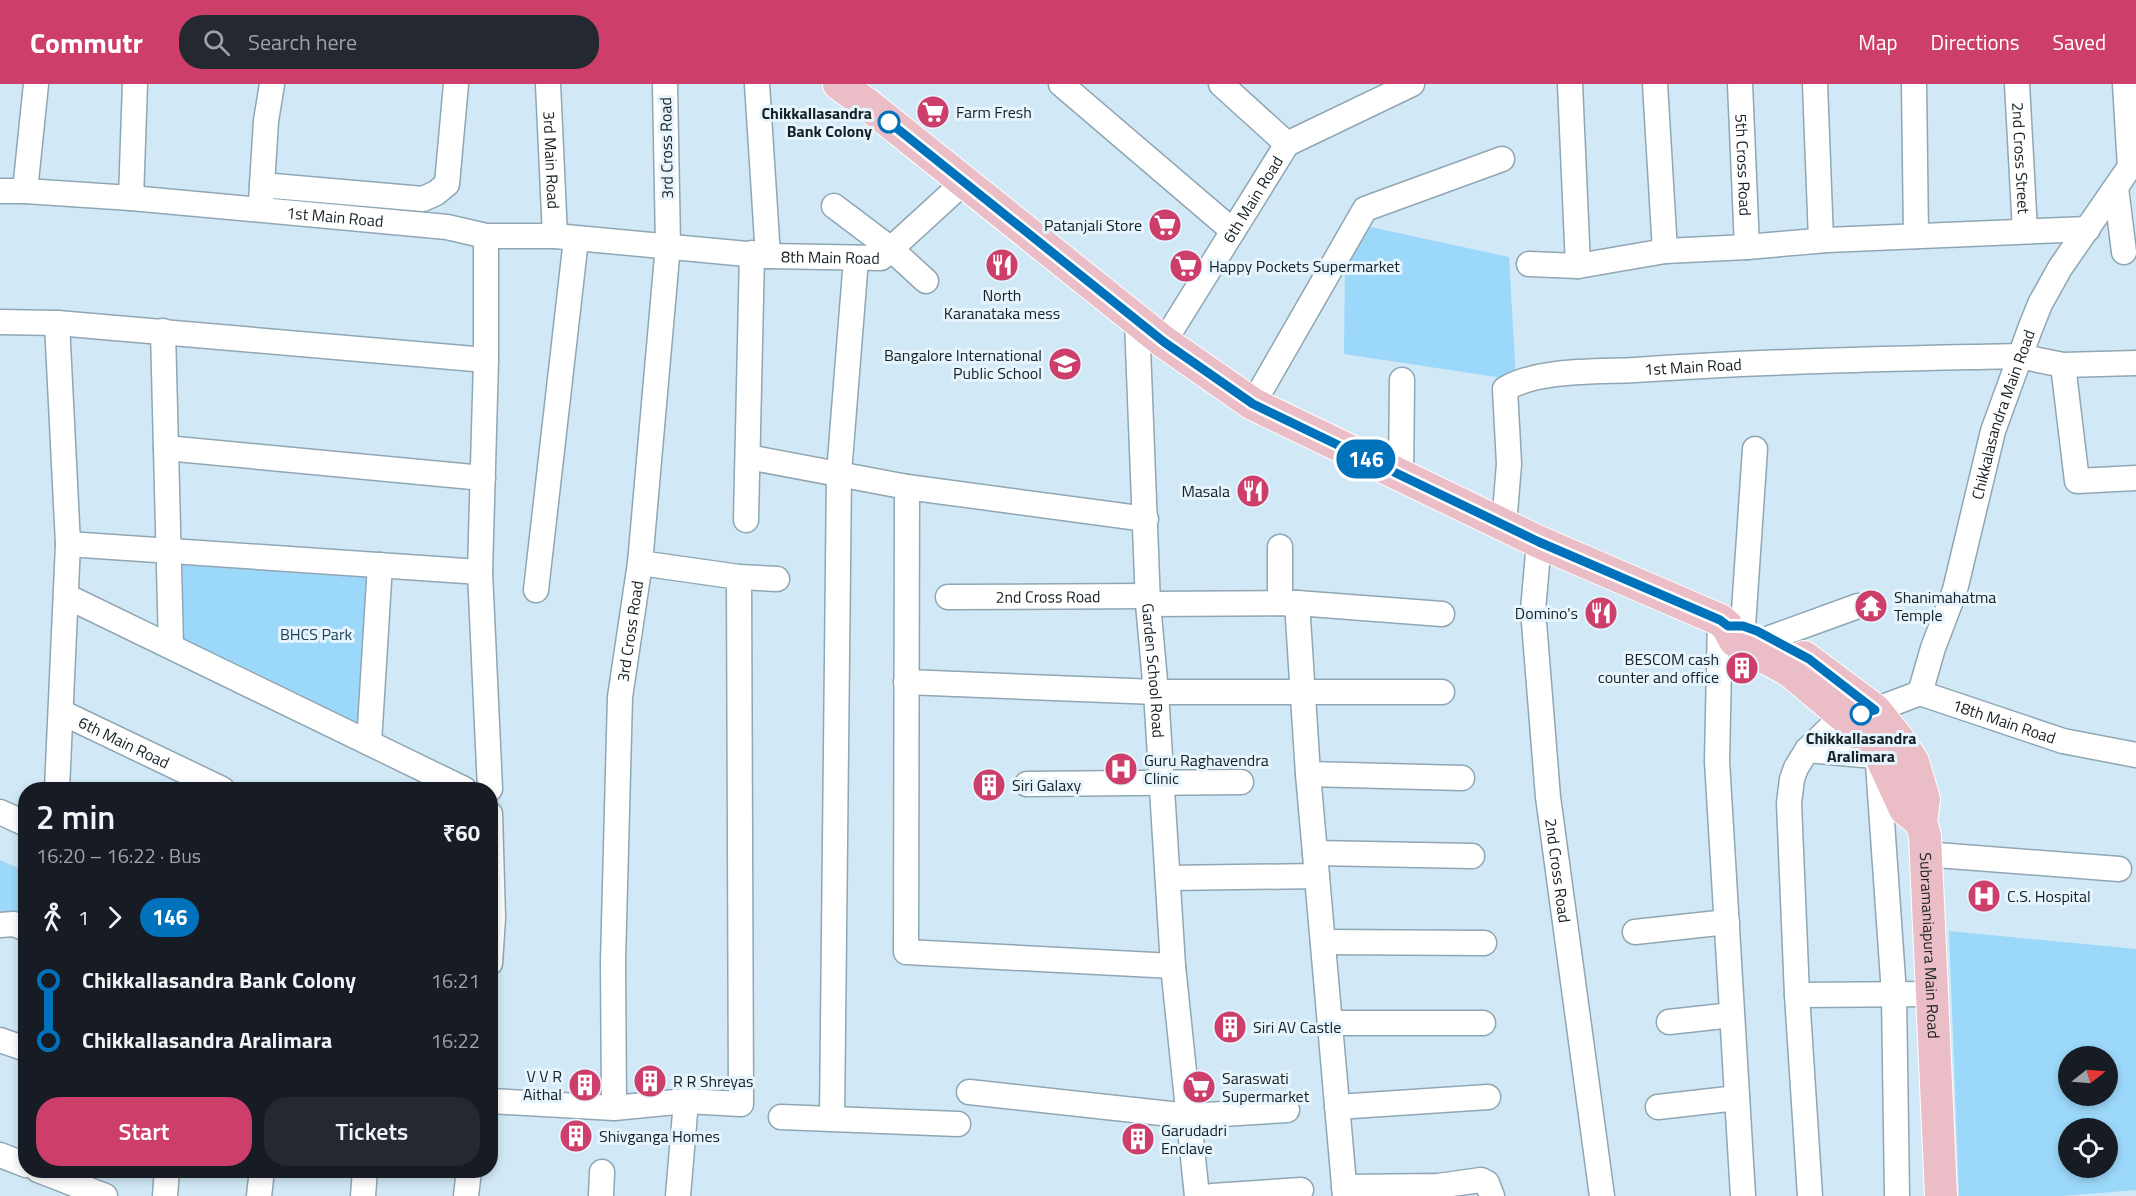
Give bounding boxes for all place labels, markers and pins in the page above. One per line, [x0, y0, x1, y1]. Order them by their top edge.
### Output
supermarket icon: Farm Fresh [915, 94, 951, 130]
place label: Farm Fresh [956, 100, 1032, 124]
place label: Chikkallasandra Bank Colony [761, 101, 872, 143]
marker: Chikkallasandra Bank Colony [878, 111, 900, 133]
supermarket icon: Patanjali Store [1147, 207, 1183, 243]
place label: Patanjali Store [1044, 213, 1142, 237]
restaurant icon: North Karanataka mess [984, 247, 1020, 283]
supermarket icon: Happy Pockets Supermarket [1168, 248, 1204, 284]
place label: Happy Pockets Supermarket [1209, 254, 1400, 278]
place label: North Karanataka mess [944, 283, 1060, 325]
place label: Bangalore International Public School [884, 343, 1042, 385]
school or university icon: Bangalore International Public School [1047, 346, 1083, 382]
restaurant icon: Masala [1235, 473, 1271, 509]
place label: Masala [1181, 479, 1230, 503]
place label: Shanimahatma Temple [1894, 585, 1996, 627]
temple icon: Shanimahatma Temple [1853, 588, 1889, 624]
restaurant icon: Domino's [1583, 595, 1619, 631]
place label: Domino's [1515, 601, 1578, 625]
place label: BESCOM cash counter and office [1598, 647, 1719, 689]
building icon: BESCOM cash counter and office [1724, 650, 1760, 686]
marker: Chikkallasandra Aralimara [1850, 703, 1872, 725]
place label: Chikkallasandra Aralimara [1806, 726, 1916, 768]
place label: Guru Raghavendra Clinic [1144, 748, 1269, 790]
hospital icon: Guru Raghavendra Clinic [1103, 751, 1139, 787]
building icon: Siri Galaxy [971, 767, 1007, 803]
place label: Siri Galaxy [1012, 773, 1082, 797]
hospital icon: C.S. Hospital [1966, 878, 2002, 914]
place label: C.S. Hospital [2007, 884, 2091, 908]
building icon: Siri AV Castle [1212, 1009, 1248, 1045]
place label: Siri AV Castle [1253, 1015, 1341, 1039]
building icon: R R Shreyas [632, 1063, 668, 1099]
place label: V V R Aithal [523, 1064, 562, 1106]
place label: Saraswati Supermarket [1222, 1066, 1310, 1108]
building icon: V V R Aithal [567, 1067, 603, 1103]
place label: R R Shreyas [673, 1069, 753, 1093]
supermarket icon: Saraswati Supermarket [1181, 1069, 1217, 1105]
building icon: Shivganga Homes [558, 1118, 594, 1154]
place label: Garudadri Enclave [1161, 1118, 1227, 1160]
building icon: Garudadri Enclave [1120, 1121, 1156, 1157]
place label: Shivganga Homes [599, 1124, 720, 1148]

